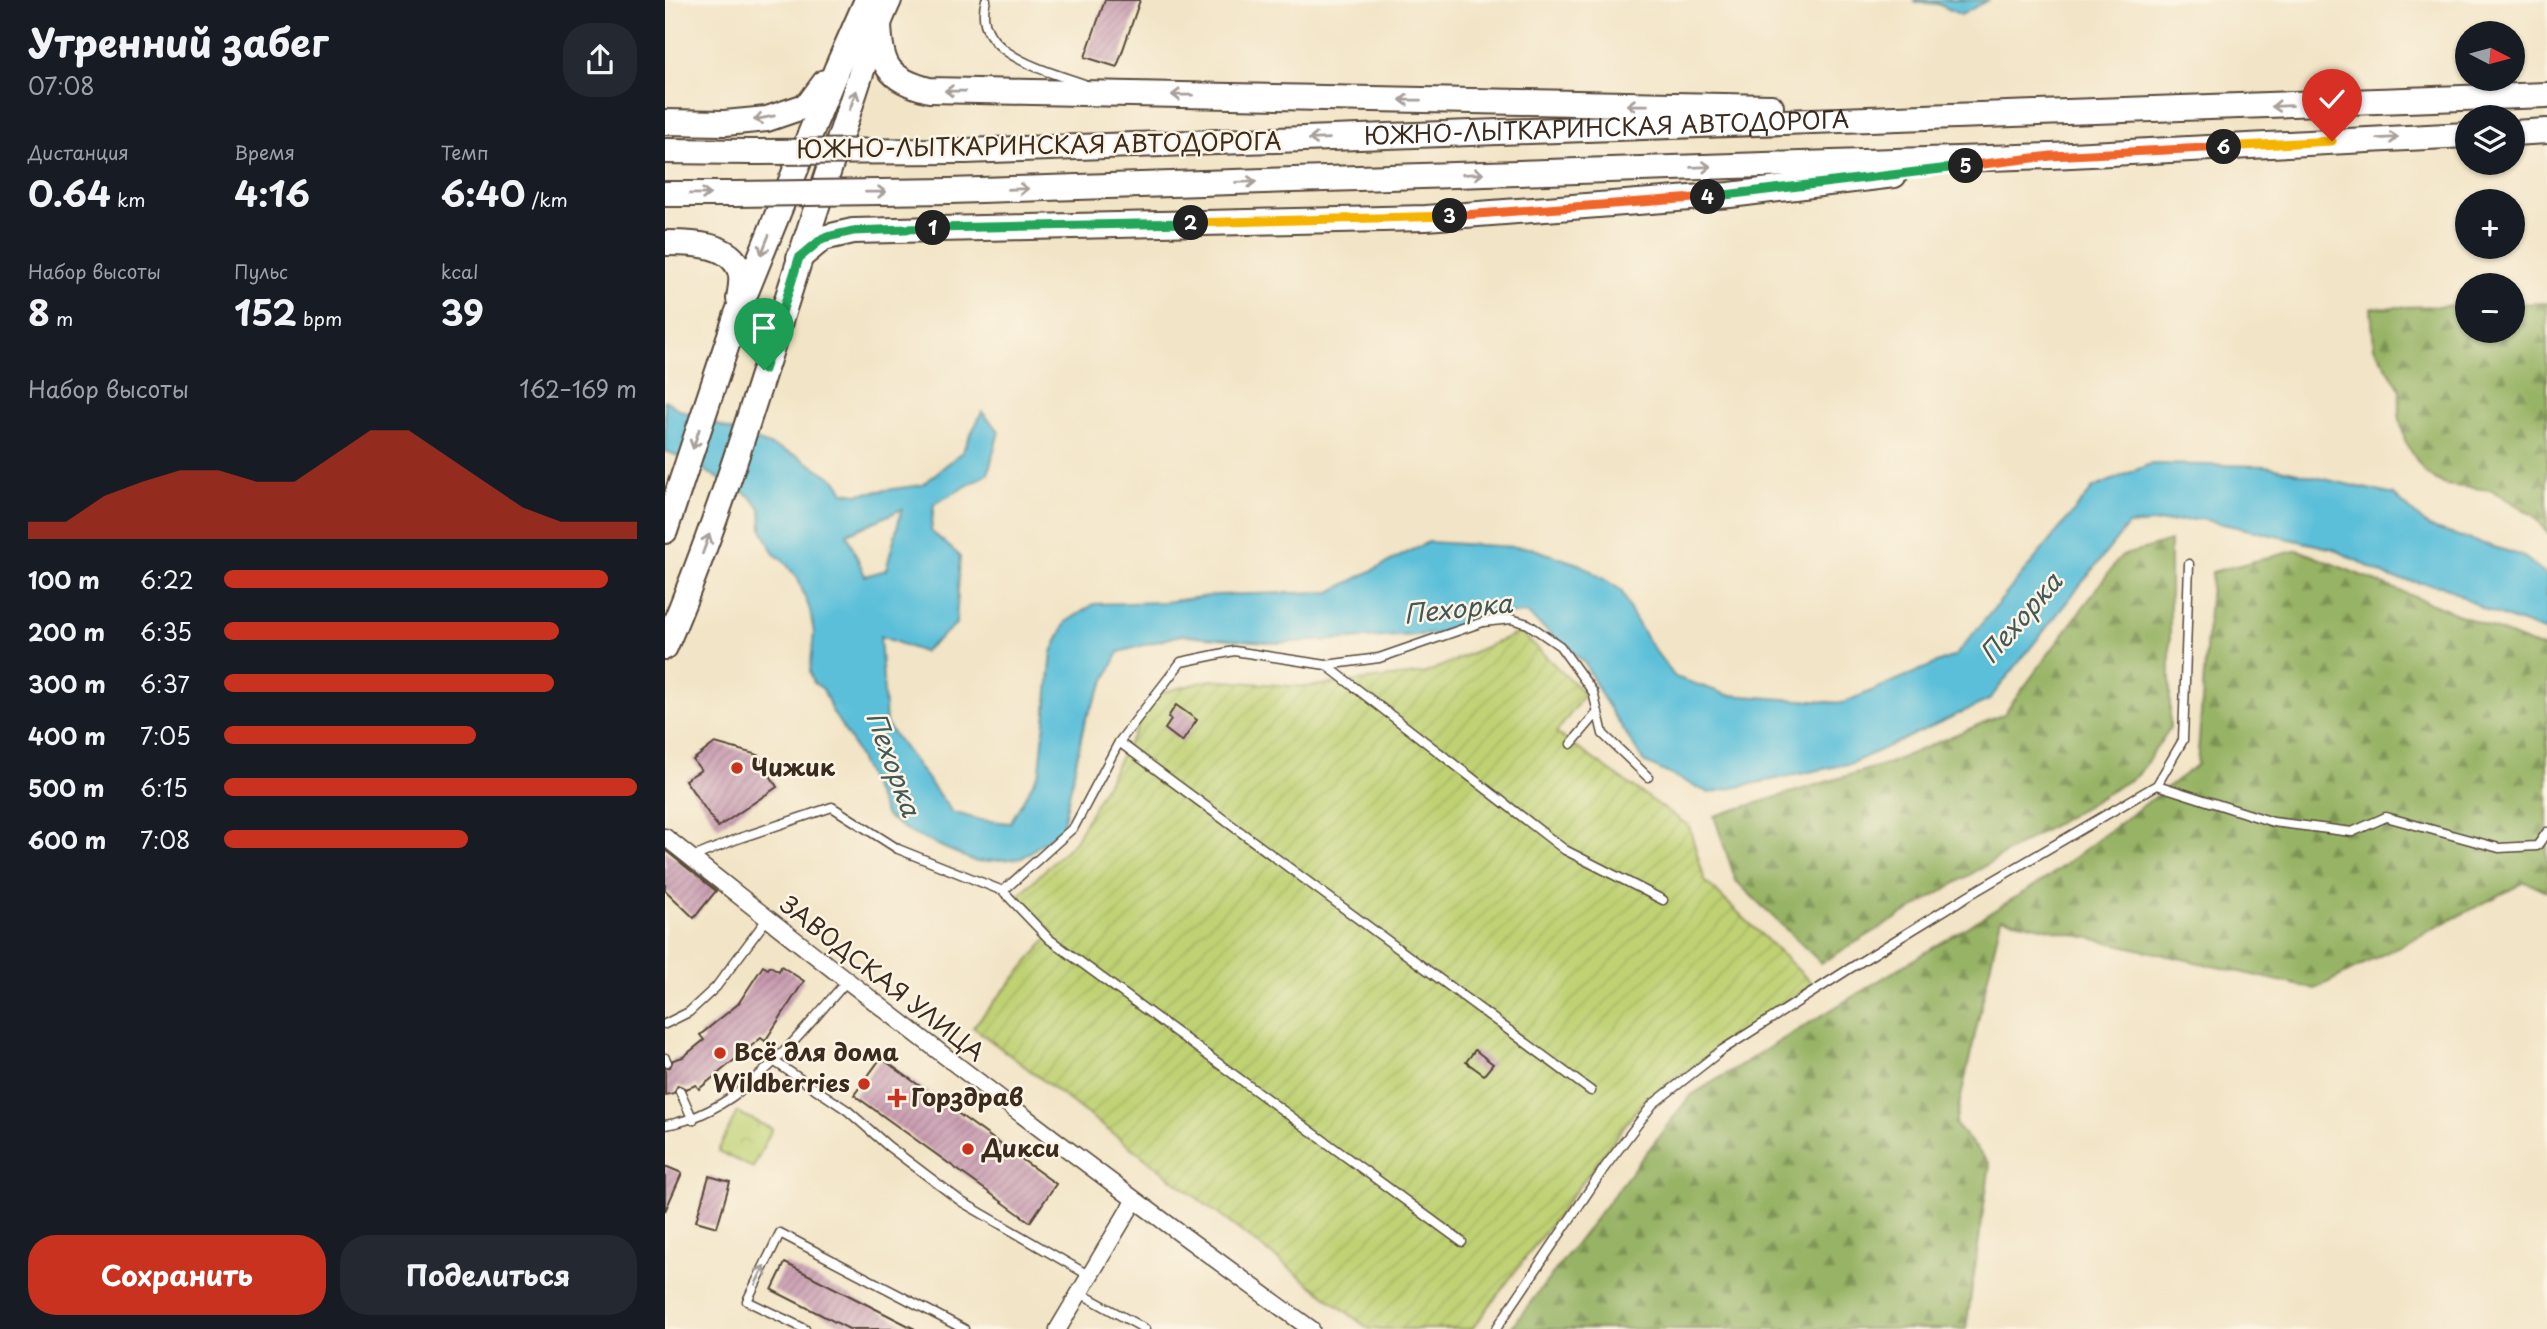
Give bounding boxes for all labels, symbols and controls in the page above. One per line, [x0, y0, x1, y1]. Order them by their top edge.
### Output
text: Утренний забег [28, 13, 328, 70]
north arrow [2455, 21, 2525, 91]
map controls [2455, 21, 2525, 343]
button: share [563, 23, 637, 97]
text: 07:08 [28, 68, 95, 103]
pin [2302, 69, 2362, 141]
icon: check [2313, 80, 2351, 118]
one-way arrow [943, 84, 966, 98]
one-way arrow [1171, 89, 1194, 102]
one-way arrow [848, 90, 860, 112]
one-way arrow [1398, 93, 1421, 107]
one-way arrow [1626, 98, 1649, 111]
one-way arrow [2270, 99, 2293, 112]
street label: ЮЖНО-ЛЫТКАРИНСКАЯ АВТОДОРОГА [1363, 100, 1850, 153]
button: layers [2455, 105, 2525, 175]
one-way arrow [753, 112, 776, 125]
street label: ЮЖНО-ЛЫТКАРИНСКАЯ АВТОДОРОГА [796, 122, 1282, 166]
pin: 6 [2207, 130, 2241, 164]
one-way arrow [1308, 132, 1331, 145]
text: 6 [2217, 132, 2230, 160]
one-way arrow [2376, 132, 2399, 145]
text: Дистанция [28, 138, 129, 166]
text: Время [234, 138, 295, 166]
text: Темп [441, 138, 489, 166]
pin: 5 [1949, 148, 1983, 184]
text: 5 [1959, 151, 1972, 179]
one-way arrow [1689, 161, 1712, 174]
text: 0.64 [28, 166, 111, 219]
text: 4:16 [234, 166, 310, 219]
text: 6:40 [441, 166, 525, 219]
one-way arrow [1461, 168, 1484, 181]
one-way arrow [1234, 175, 1257, 188]
pin: 4 [1691, 180, 1725, 214]
one-way arrow [1007, 182, 1030, 196]
text: 4 [1701, 182, 1714, 210]
text: km [111, 185, 146, 213]
text: /km [525, 185, 568, 213]
one-way arrow [864, 185, 887, 199]
one-way arrow [688, 187, 711, 201]
button: + [2455, 189, 2525, 259]
pin: 3 [1433, 198, 1467, 234]
text: 3 [1443, 201, 1456, 229]
pin: 2 [1173, 206, 1209, 241]
text: 2 [1184, 208, 1197, 236]
pin: 1 [915, 210, 951, 246]
text: 1 [928, 213, 937, 241]
one-way arrow [757, 233, 770, 255]
text: Набор высоты [28, 257, 161, 285]
text: Пульс [234, 257, 288, 285]
text: kcal [441, 257, 479, 285]
button: − [2455, 273, 2525, 343]
text: 8 [28, 285, 50, 338]
text: 152 [234, 285, 297, 338]
text: 39 [441, 285, 484, 338]
pin [734, 298, 794, 370]
text: m [50, 304, 73, 332]
text: bpm [297, 304, 342, 332]
icon: arrive [745, 309, 783, 347]
text: Набор высоты [28, 371, 189, 406]
text: 162–169 m [519, 371, 637, 406]
one-way arrow [689, 428, 701, 450]
one-way arrow [700, 533, 713, 555]
text: 100 m [28, 562, 100, 597]
text: 6:22 [140, 562, 194, 597]
water label: Пехорка [1969, 562, 2071, 671]
water label: Пехорка [1402, 582, 1515, 633]
text: 200 m [28, 614, 105, 649]
text: 6:35 [140, 614, 192, 649]
text: 300 m [28, 666, 106, 701]
text: 6:37 [140, 666, 190, 701]
water label: Пехорка [857, 706, 932, 822]
text: 400 m [28, 718, 106, 753]
text: 7:05 [140, 718, 191, 753]
place label: Чижик [751, 748, 836, 784]
marker: Чижик [729, 760, 745, 776]
text: 500 m [28, 770, 105, 805]
text: 6:15 [140, 770, 188, 805]
text: 600 m [28, 822, 106, 857]
text: 7:08 [140, 822, 191, 857]
street label: ЗАВОДСКАЯ УЛИЦА [773, 886, 993, 1069]
place label: Всё для дома [734, 1033, 900, 1069]
marker: Всё для дома [712, 1045, 728, 1061]
place label: Wildberries [713, 1064, 850, 1100]
marker: Wildberries [856, 1076, 872, 1092]
place label: Горздрав [911, 1078, 1023, 1114]
marker: Горздрав [889, 1090, 905, 1106]
place label: Дикси [981, 1129, 1060, 1165]
marker: Дикси [960, 1141, 976, 1157]
button: Сохранить [28, 1235, 326, 1315]
button: Поделиться [340, 1235, 637, 1315]
one-way arrow [753, 1265, 767, 1286]

